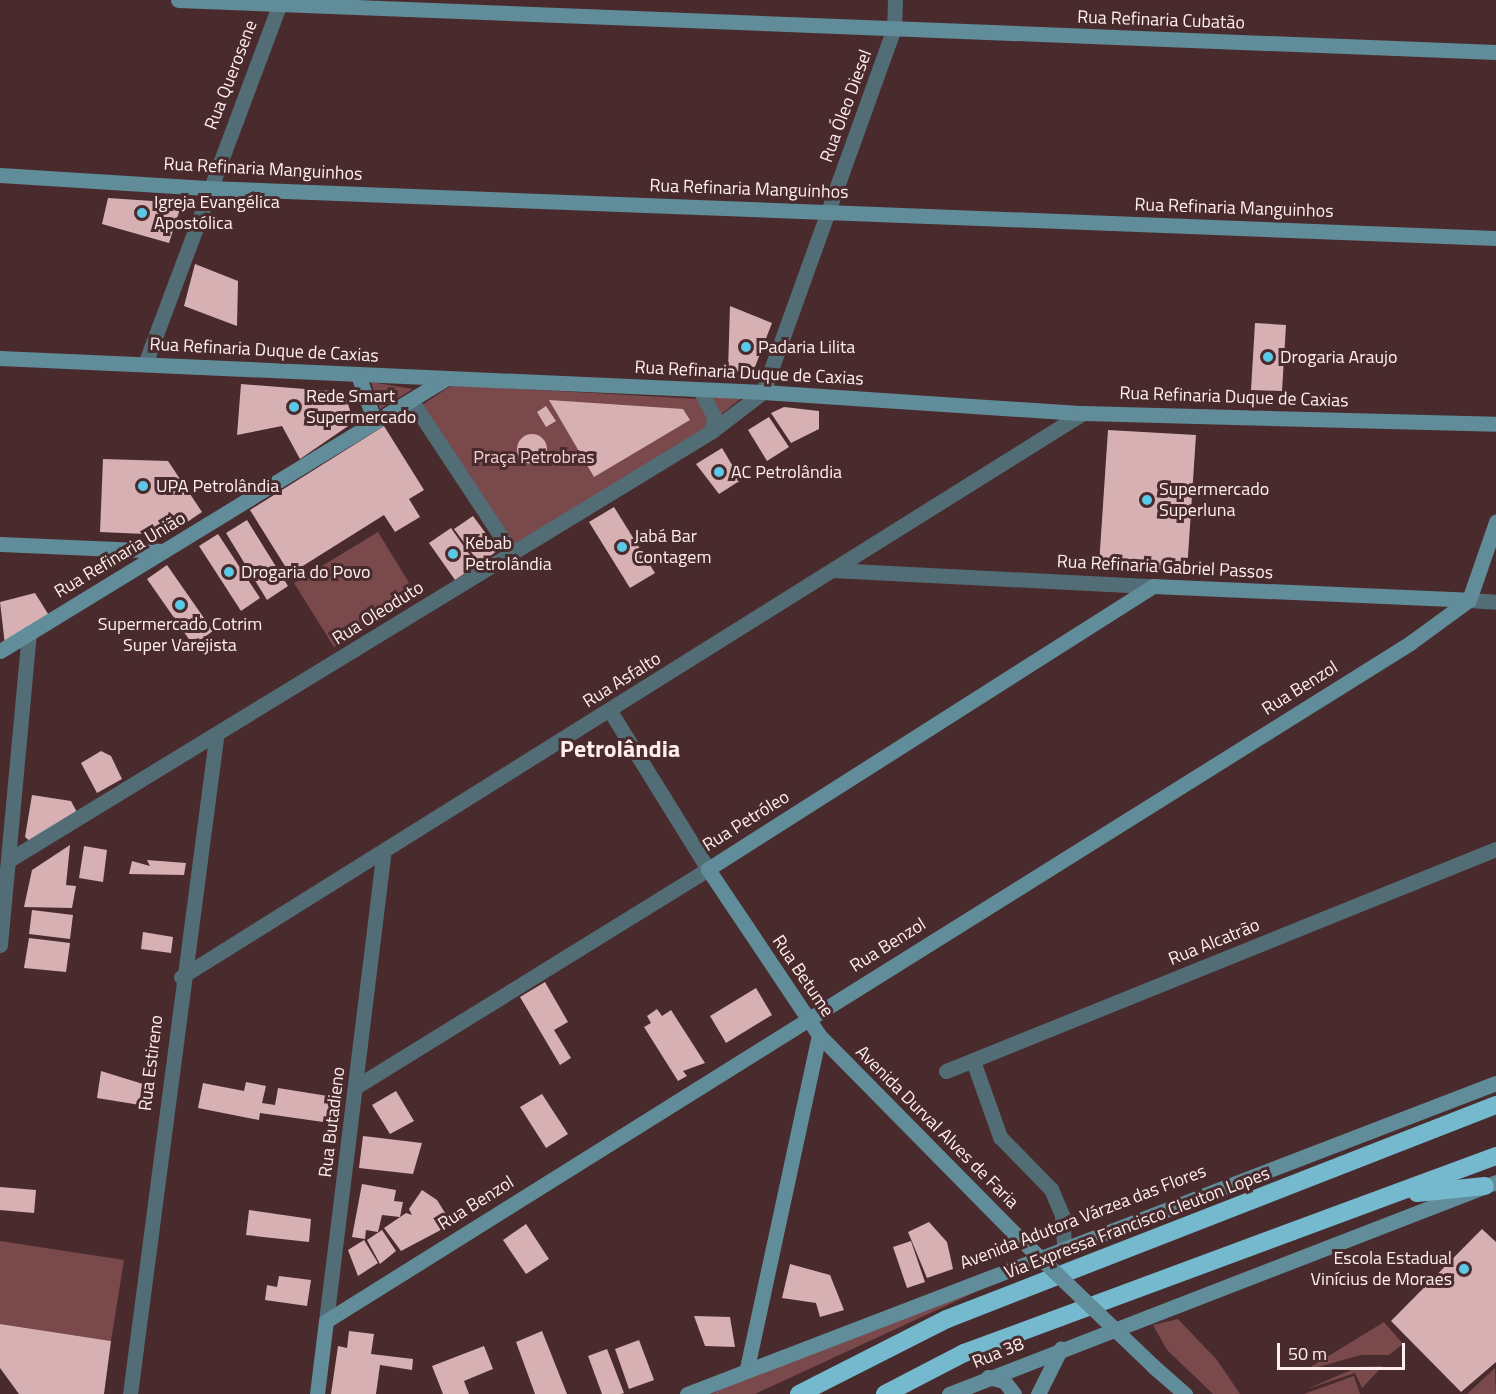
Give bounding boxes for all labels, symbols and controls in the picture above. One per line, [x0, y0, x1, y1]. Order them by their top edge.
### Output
street label: Rua Refinaria Cubatão [1077, 6, 1245, 34]
street label: Rua Querosene [200, 17, 262, 133]
street label: Rua Óleo Diesel [816, 47, 876, 165]
street label: Rua Refinaria Manguinhos [163, 153, 363, 185]
street label: Rua Refinaria Manguinhos [649, 175, 849, 203]
place label: Igreja Evangélica Apostólica [154, 192, 280, 234]
street label: Rua Refinaria Manguinhos [1134, 194, 1334, 222]
marker: Igreja Evangélica Apostólica [135, 206, 149, 220]
street label: Rua Refinaria Duque de Caxias [149, 333, 379, 367]
place label: Padaria Lilita [758, 336, 855, 358]
marker: Padaria Lilita [739, 340, 753, 354]
place label: Drogaria Araujo [1280, 346, 1398, 368]
marker: Drogaria Araujo [1261, 350, 1275, 364]
street label: Rua Refinaria Duque de Caxias [634, 356, 864, 390]
street label: Rua Refinaria Duque de Caxias [1119, 382, 1349, 412]
place label: Rede Smart Supermercado [306, 386, 416, 428]
marker: Rede Smart Supermercado [287, 400, 301, 414]
park label: Praça Petrobras [473, 446, 595, 468]
place label: AC Petrolândia [731, 461, 842, 483]
marker: AC Petrolândia [712, 465, 726, 479]
place label: UPA Petrolândia [156, 475, 279, 497]
marker: UPA Petrolândia [134, 477, 152, 495]
place label: Supermercado Superluna [1159, 479, 1269, 522]
marker: Supermercado Superluna [1140, 493, 1154, 507]
street label: Rua Refinaria União [51, 507, 189, 603]
place label: Jabá Bar Contagem [634, 526, 711, 568]
place label: Kebab Petrolândia [465, 533, 552, 576]
marker: Jabá Bar Contagem [615, 540, 629, 554]
marker: Kebab Petrolândia [446, 547, 460, 561]
street label: Rua Refinaria Gabriel Passos [1056, 551, 1274, 583]
place label: Drogaria do Povo [241, 561, 371, 583]
marker: Drogaria do Povo [222, 565, 236, 579]
street label: Rua Oleoduto [329, 577, 427, 649]
marker: Supermercado Cotrim Super Varejista [173, 598, 187, 612]
place label: Supermercado Cotrim Super Varejista [98, 614, 262, 656]
street label: Rua Asfalto [579, 648, 665, 712]
street label: Rua Benzol [1258, 656, 1342, 720]
district label: Petrolândia [560, 735, 680, 763]
street label: Rua Petróleo [699, 786, 793, 856]
street label: Rua Benzol [846, 913, 930, 977]
street label: Rua Alcatrão [1165, 914, 1263, 970]
street label: Rua Betume [768, 931, 838, 1021]
street label: Rua Estireno [134, 1014, 168, 1112]
street label: Avenida Durval Alves de Faria [851, 1041, 1023, 1213]
street label: Rua Butadieno [314, 1065, 350, 1179]
street label: Avenida Adutora Várzea das Flores [957, 1160, 1209, 1274]
street label: Via Expressa Francisco Cleuton Lopes [1001, 1162, 1273, 1284]
street label: Rua Benzol [434, 1171, 518, 1235]
place label: Escola Estadual Vinícius de Moraes [1310, 1248, 1452, 1290]
marker: Escola Estadual Vinícius de Moraes [1457, 1262, 1471, 1276]
scale bar [1280, 1331, 1408, 1369]
street label: Rua 38 [969, 1333, 1027, 1373]
text: 50 m [1288, 1340, 1327, 1367]

